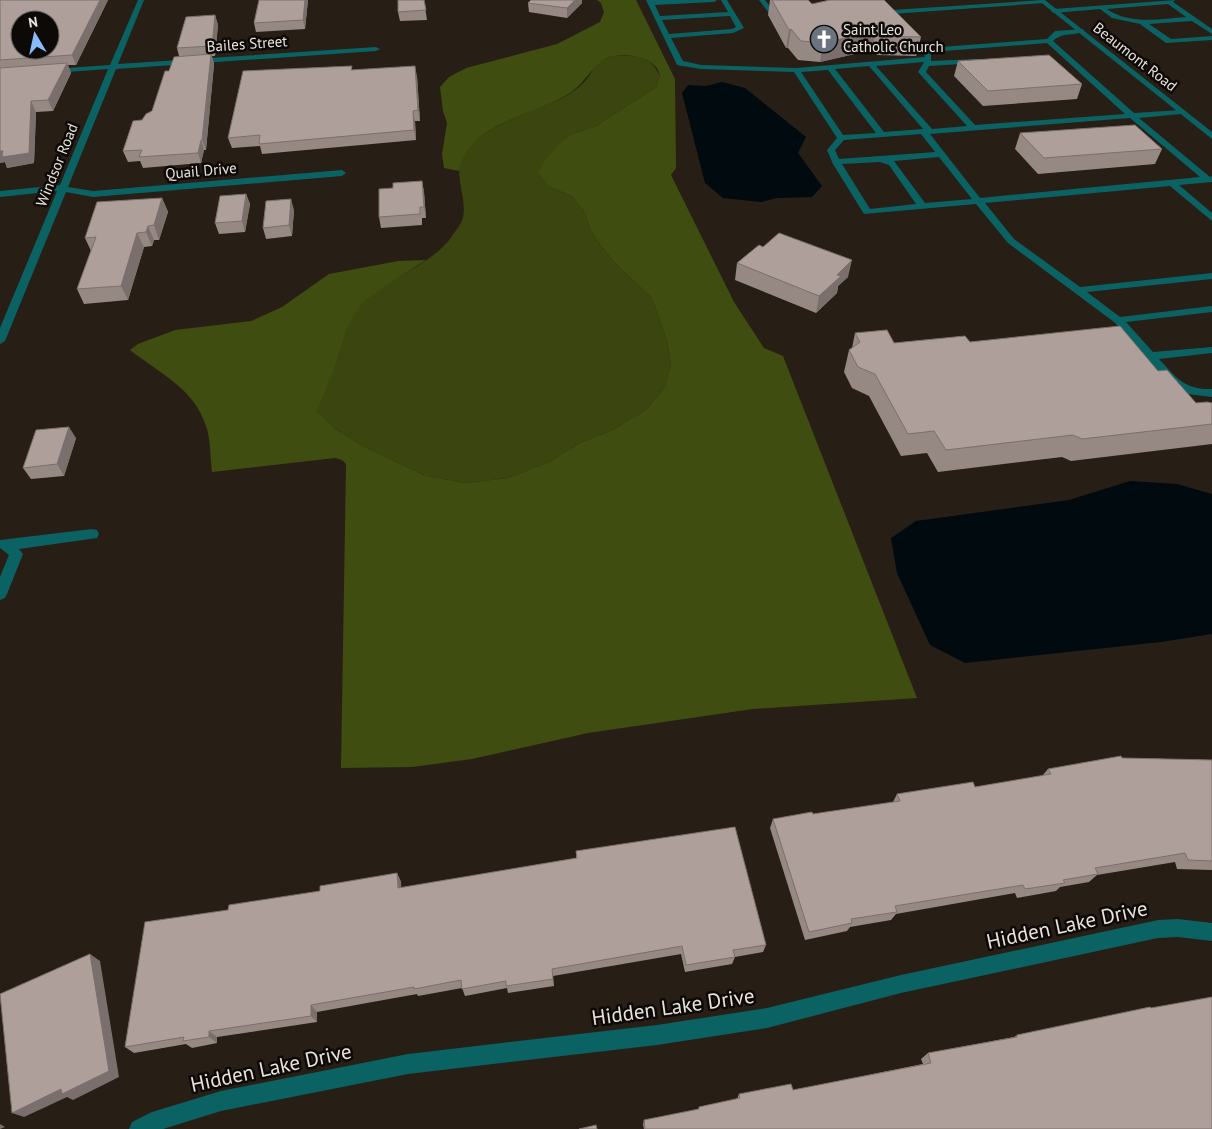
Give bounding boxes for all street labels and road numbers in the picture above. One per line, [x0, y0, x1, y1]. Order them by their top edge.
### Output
street label: Beaumont Road [1090, 18, 1181, 95]
street label: Bailes Street [206, 31, 288, 56]
street label: Windsor Road [31, 120, 82, 209]
street label: Quail Drive [164, 158, 238, 183]
street label: Hidden Lake Drive [984, 894, 1150, 955]
street label: Hidden Lake Drive [590, 982, 756, 1031]
street label: Hidden Lake Drive [188, 1037, 354, 1098]

